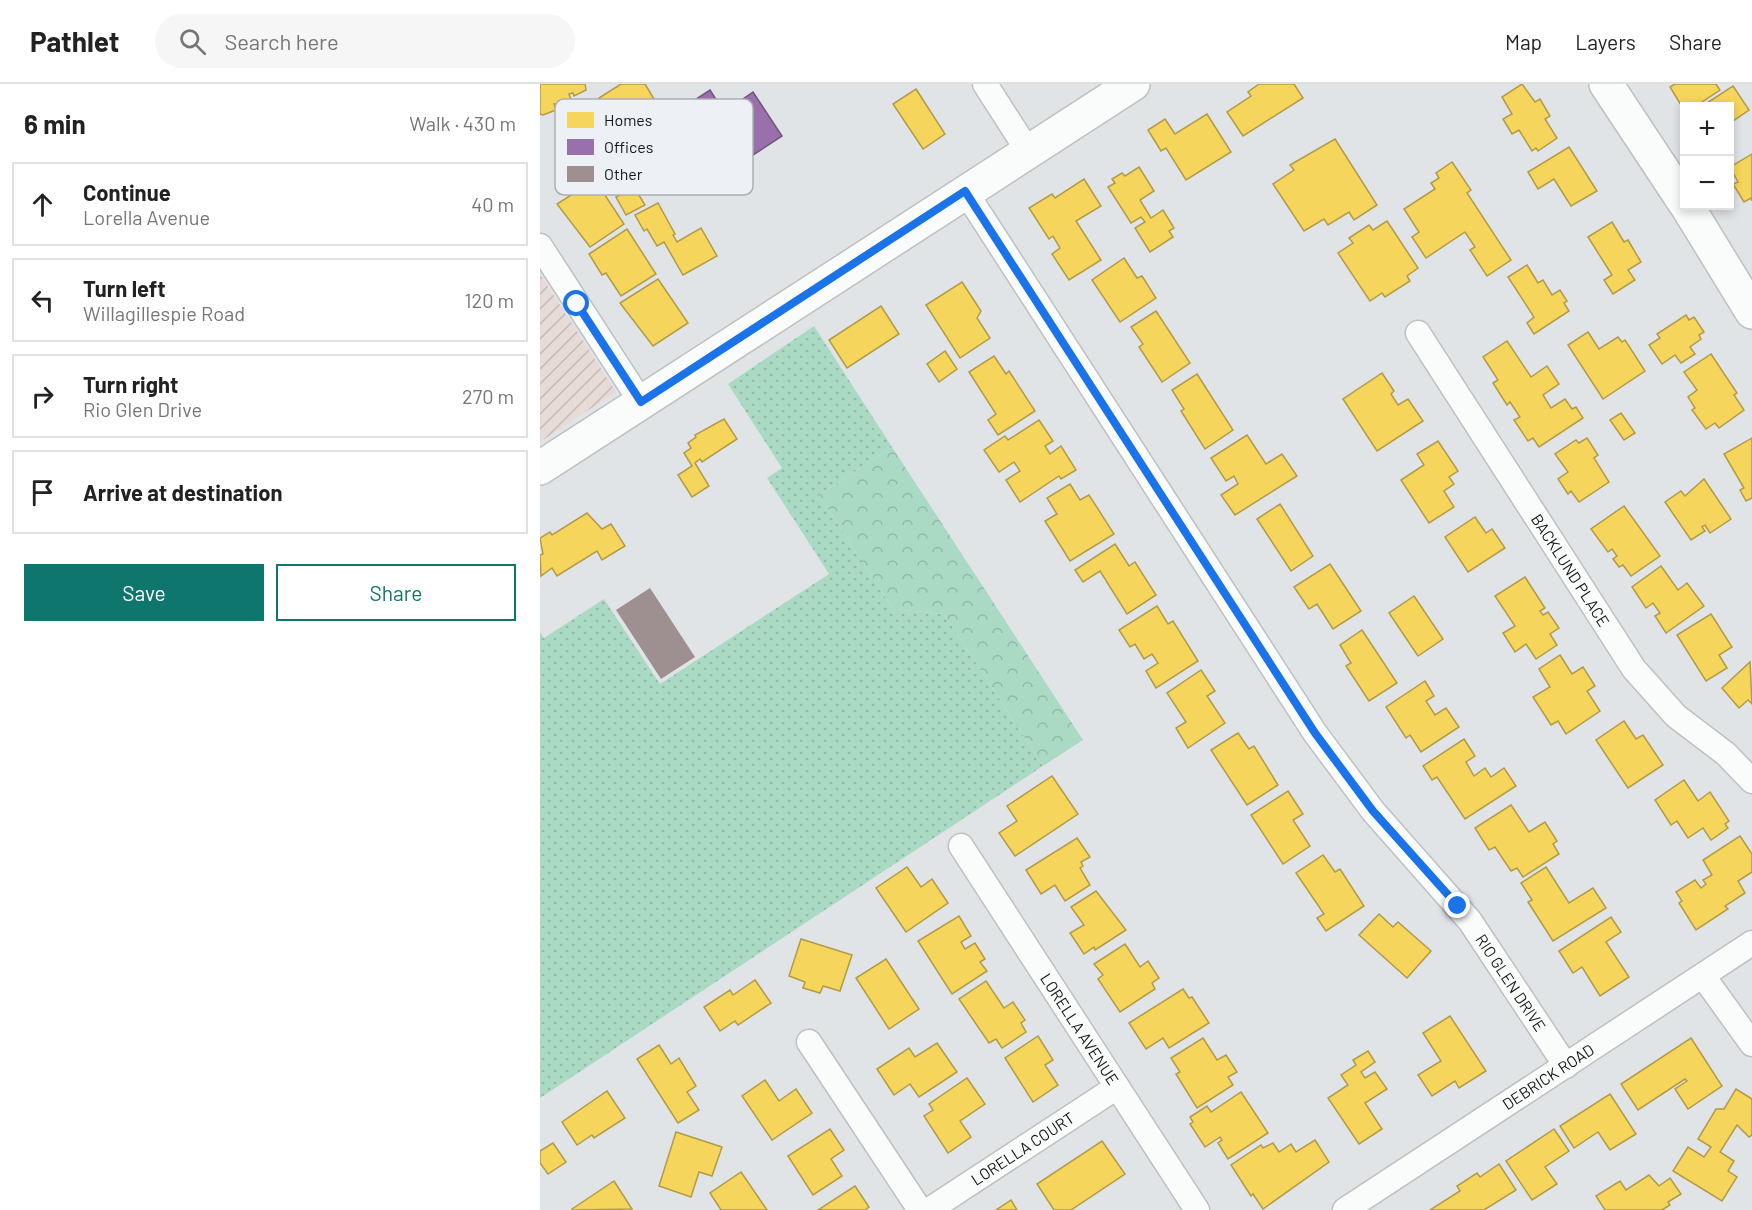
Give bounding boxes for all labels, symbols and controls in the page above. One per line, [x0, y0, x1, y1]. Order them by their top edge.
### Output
search box [155, 14, 575, 68]
text: Pathlet [30, 24, 119, 58]
icon: search [176, 25, 209, 58]
text: Search here [224, 28, 339, 54]
text: Map [1505, 29, 1542, 54]
text: Layers [1575, 29, 1636, 54]
text: Share [1669, 29, 1722, 54]
legend [555, 99, 753, 195]
map controls [1680, 102, 1734, 210]
button: + [1680, 102, 1734, 156]
text: 6 min [24, 108, 86, 139]
text: Homes [604, 110, 652, 129]
text: Walk · 430 m [409, 111, 516, 135]
text: Offices [604, 137, 653, 156]
button: − [1680, 156, 1734, 210]
text: Other [604, 164, 643, 183]
text: Continue [83, 179, 171, 205]
icon: ahead [26, 188, 59, 221]
text: 40 m [471, 192, 514, 216]
text: Lorella Avenue [83, 205, 210, 229]
text: Turn left [83, 275, 166, 301]
icon: left [26, 284, 59, 317]
text: 120 m [464, 288, 514, 312]
route start [563, 290, 589, 316]
text: Willagillespie Road [83, 301, 245, 325]
text: Turn right [83, 371, 178, 397]
icon: right [26, 380, 59, 413]
text: 270 m [462, 384, 514, 408]
text: Rio Glen Drive [83, 397, 202, 421]
icon: arrive [26, 476, 59, 509]
text: Arrive at destination [83, 479, 282, 505]
street label: BACKLUND PLACE [1528, 510, 1614, 630]
button: Save [24, 564, 264, 621]
button: Share [276, 564, 516, 621]
route end [1444, 892, 1470, 918]
street label: RIO GLEN DRIVE [1472, 930, 1550, 1035]
street label: LORELLA AVENUE [1037, 969, 1123, 1088]
street label: DEBRICK ROAD [1499, 1039, 1597, 1113]
street label: LORELLA COURT [967, 1108, 1078, 1189]

